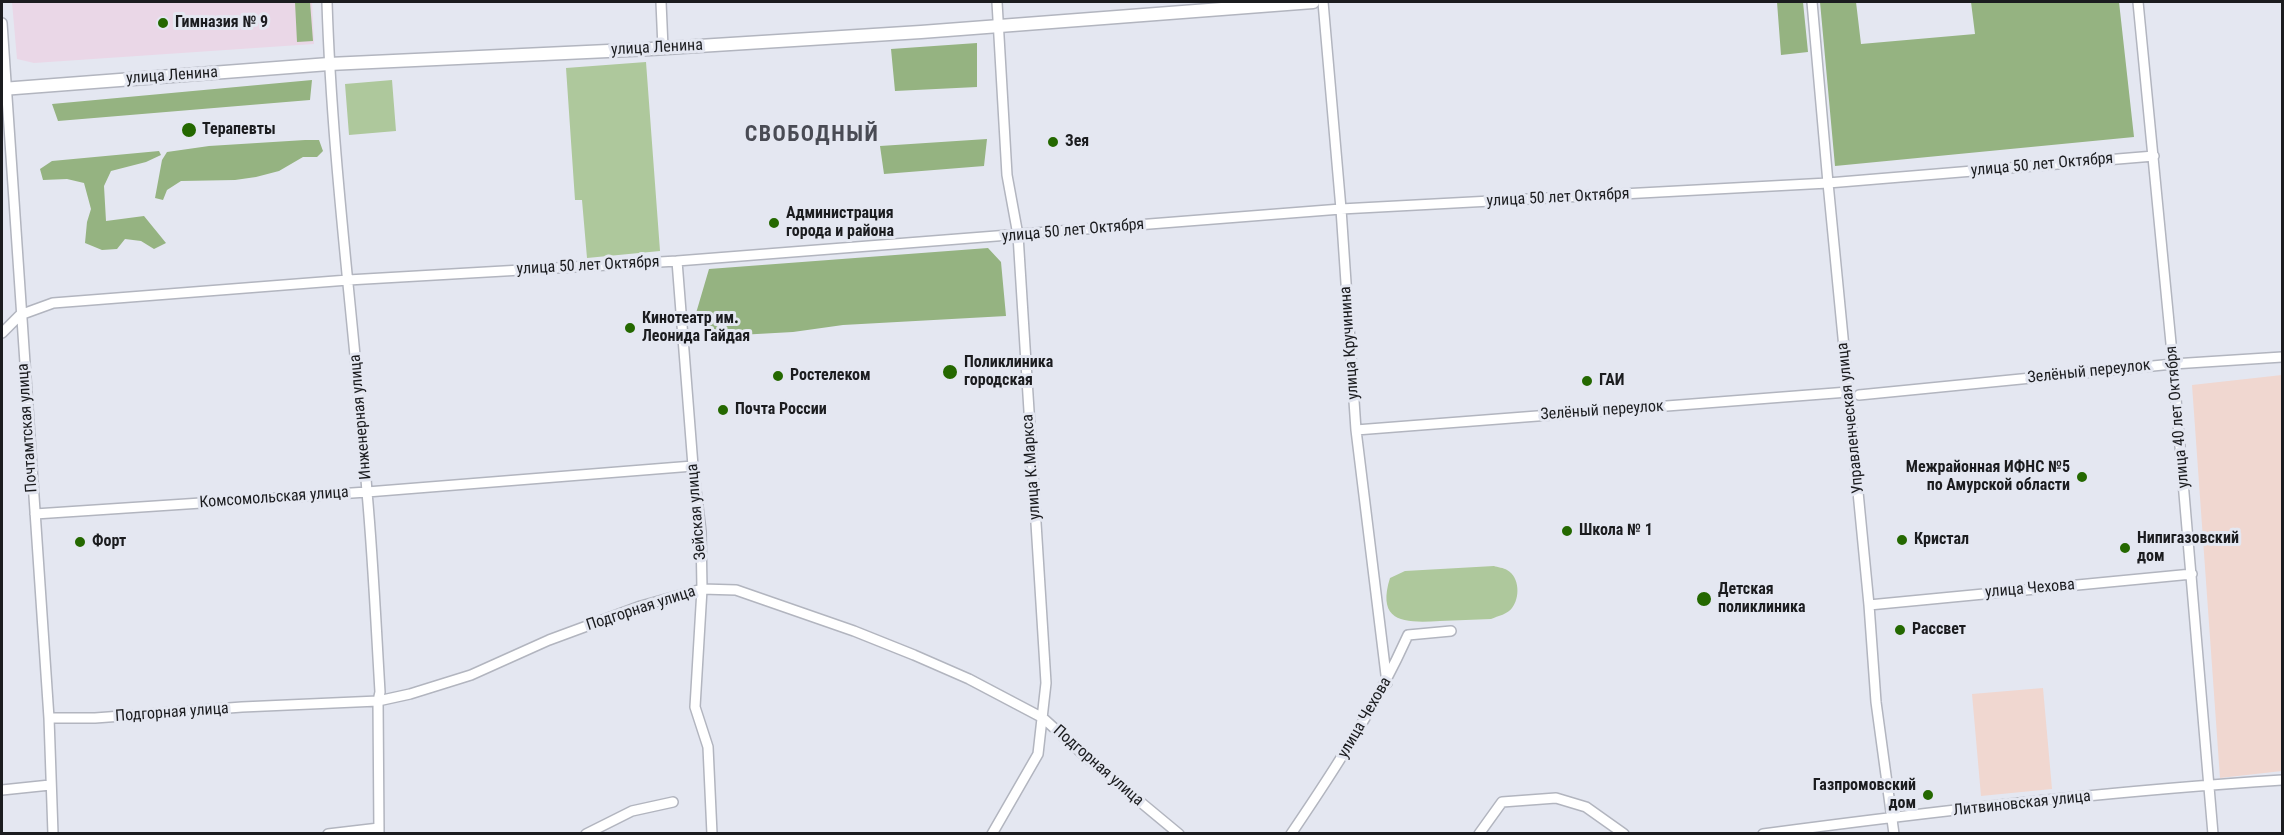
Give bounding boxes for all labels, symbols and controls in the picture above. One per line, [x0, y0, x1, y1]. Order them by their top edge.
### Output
place label: Гимназия № 9 [175, 13, 268, 33]
marker: Гимназия № 9 [156, 16, 170, 30]
street label: улица Ленина [611, 36, 703, 60]
street label: улица Ленина [126, 63, 218, 89]
place label: Терапевты [202, 120, 276, 140]
marker: Терапевты [180, 121, 198, 139]
district label: СВОБОДНЫЙ [745, 122, 879, 148]
place label: Зея [1065, 132, 1089, 152]
marker: Зея [1046, 135, 1060, 149]
street label: улица 50 лет Октября [1970, 149, 2114, 181]
street label: улица 50 лет Октября [1486, 185, 1630, 211]
place label: Администрация города и района [786, 204, 894, 242]
street label: улица 50 лет Октября [1001, 215, 1145, 247]
marker: Администрация города и района [767, 216, 781, 230]
street label: улица 50 лет Октября [516, 253, 660, 279]
street label: улица Кручинина [1336, 286, 1364, 400]
place label: Кинотеатр им. Леонида Гайдая [642, 309, 750, 347]
marker: Кинотеатр им. Леонида Гайдая [623, 321, 637, 335]
street label: Управленческая улица [1834, 342, 1868, 494]
street label: улица 40 лет Октября [2162, 345, 2194, 489]
place label: Поликлиника городская [964, 353, 1053, 391]
street label: Инженерная улица [346, 354, 376, 480]
street label: Зелёный переулок [2027, 356, 2151, 388]
street label: Почтамтская улица [14, 363, 42, 493]
marker: Поликлиника городская [941, 363, 959, 381]
place label: Ростелеком [790, 366, 871, 386]
marker: Ростелеком [771, 369, 785, 383]
place label: ГАИ [1599, 371, 1624, 391]
marker: ГАИ [1580, 374, 1594, 388]
street label: Зелёный переулок [1540, 397, 1664, 425]
place label: Почта России [735, 400, 827, 420]
marker: Почта России [716, 403, 730, 417]
street label: улица К.Маркса [1019, 414, 1045, 520]
place label: Межрайонная ИФНС №5 по Амурской области [1906, 458, 2070, 496]
street label: Зейская улица [683, 463, 711, 561]
marker: Межрайонная ИФНС №5 по Амурской области [2075, 470, 2089, 484]
street label: Комсомольская улица [199, 483, 349, 513]
place label: Школа № 1 [1579, 521, 1653, 541]
marker: Школа № 1 [1560, 524, 1574, 538]
place label: Нипигазовский дом [2137, 529, 2239, 567]
place label: Кристал [1914, 530, 1969, 550]
place label: Форт [92, 532, 126, 552]
marker: Кристал [1895, 533, 1909, 547]
marker: Форт [73, 535, 87, 549]
marker: Нипигазовский дом [2118, 541, 2132, 555]
street label: улица Чехова [1984, 576, 2076, 602]
place label: Детская поликлиника [1718, 580, 1805, 618]
street label: Подгорная улица [584, 582, 698, 636]
marker: Детская поликлиника [1695, 590, 1713, 608]
place label: Рассвет [1912, 620, 1966, 640]
marker: Рассвет [1893, 623, 1907, 637]
street label: улица Чехова [1334, 674, 1396, 762]
street label: Подгорная улица [115, 699, 229, 727]
street label: Подгорная улица [1049, 721, 1147, 811]
place label: Газпромовский дом [1813, 776, 1916, 814]
street label: Литвиновская улица [1952, 787, 2092, 821]
marker: Газпромовский дом [1921, 788, 1935, 802]

